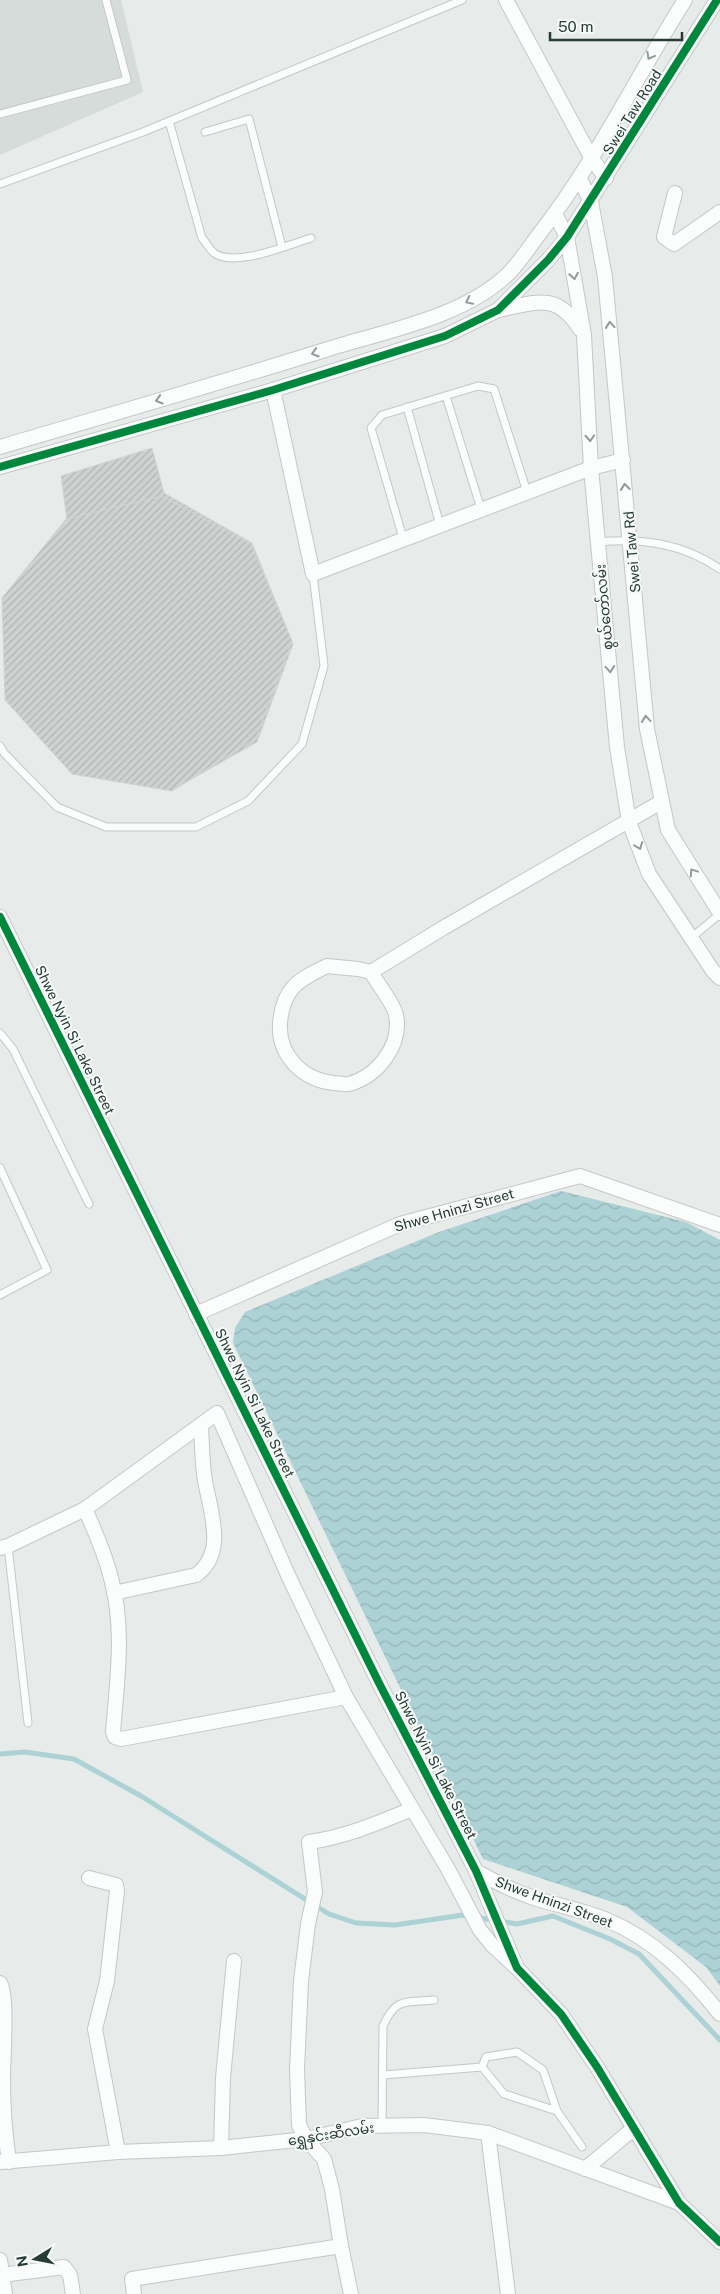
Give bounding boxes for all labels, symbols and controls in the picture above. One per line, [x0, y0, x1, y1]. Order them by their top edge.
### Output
scale bar [550, 10, 682, 42]
text: 50 m [558, 18, 593, 35]
one-way arrow [646, 51, 656, 60]
street label: Swei Taw Road [599, 66, 665, 158]
one-way arrow [569, 272, 579, 281]
one-way arrow [465, 295, 474, 306]
one-way arrow [605, 321, 616, 329]
one-way arrow [311, 347, 320, 357]
one-way arrow [156, 394, 164, 404]
one-way arrow [584, 434, 595, 442]
one-way arrow [620, 483, 631, 491]
street label: Swei Taw Rd [620, 511, 644, 593]
street label: စွယ်တော်လမ်း [590, 563, 619, 651]
one-way arrow [604, 666, 615, 674]
one-way arrow [641, 714, 652, 722]
one-way arrow [633, 842, 643, 850]
one-way arrow [690, 868, 699, 878]
street label: Shwe Nyin Si Lake Street [32, 963, 118, 1117]
street label: Shwe Hninzi Street [392, 1185, 516, 1235]
street label: Shwe Nyin Si Lake Street [212, 1326, 298, 1480]
street label: Shwe Nyin Si Lake Street [392, 1688, 480, 1842]
street label: Shwe Hninzi Street [493, 1873, 615, 1931]
street label: ရွှေနှင်းဆီလမ်း [287, 2117, 376, 2153]
north arrow [10, 2234, 60, 2284]
text: N [13, 2254, 31, 2268]

